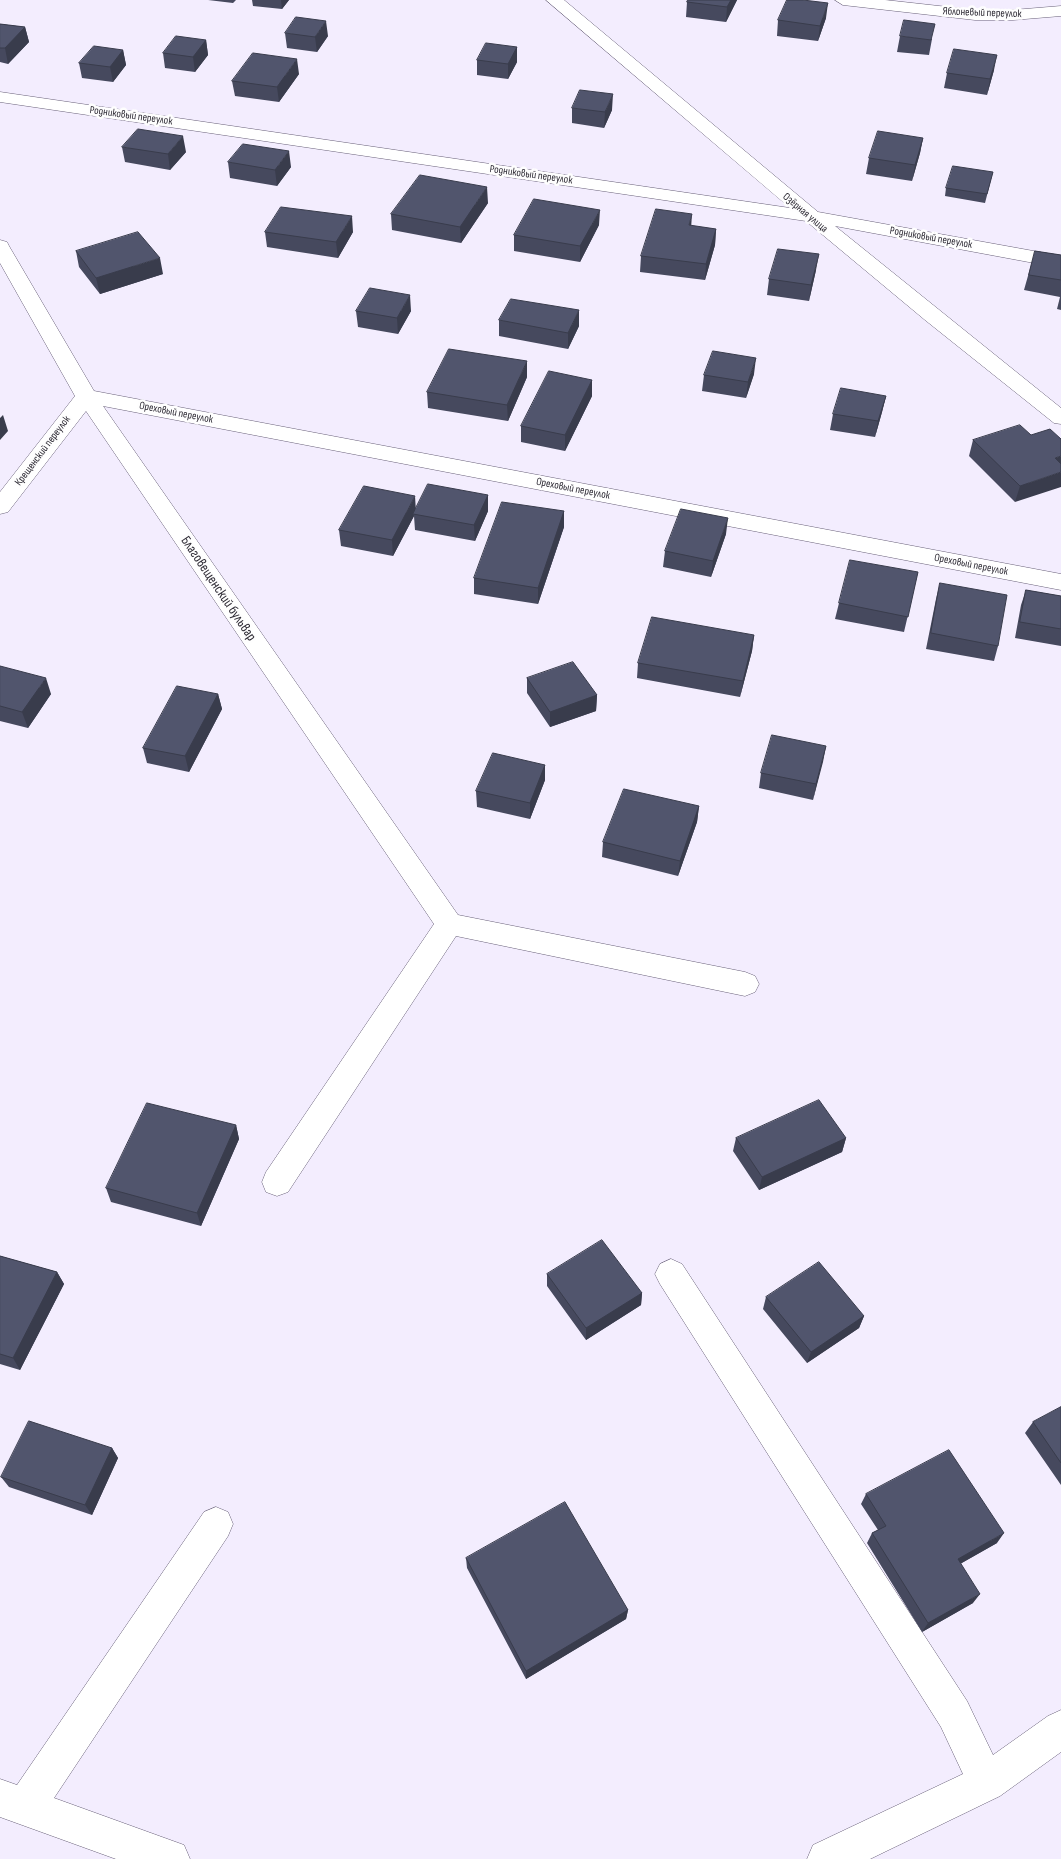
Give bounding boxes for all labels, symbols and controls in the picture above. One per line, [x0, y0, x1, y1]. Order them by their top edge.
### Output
street label: Яблоневый переулок [942, 5, 1022, 21]
street label: Родниковый переулок [89, 104, 173, 128]
street label: Родниковый переулок [489, 163, 573, 187]
street label: Озёрная улица [780, 190, 830, 236]
street label: Родниковый переулок [889, 224, 973, 252]
street label: Ореховый переулок [138, 399, 214, 427]
street label: Крещенский переулок [12, 413, 74, 489]
street label: Ореховый переулок [535, 475, 611, 503]
street label: Благовещенский бульвар [177, 533, 259, 645]
street label: Ореховый переулок [933, 551, 1009, 579]

